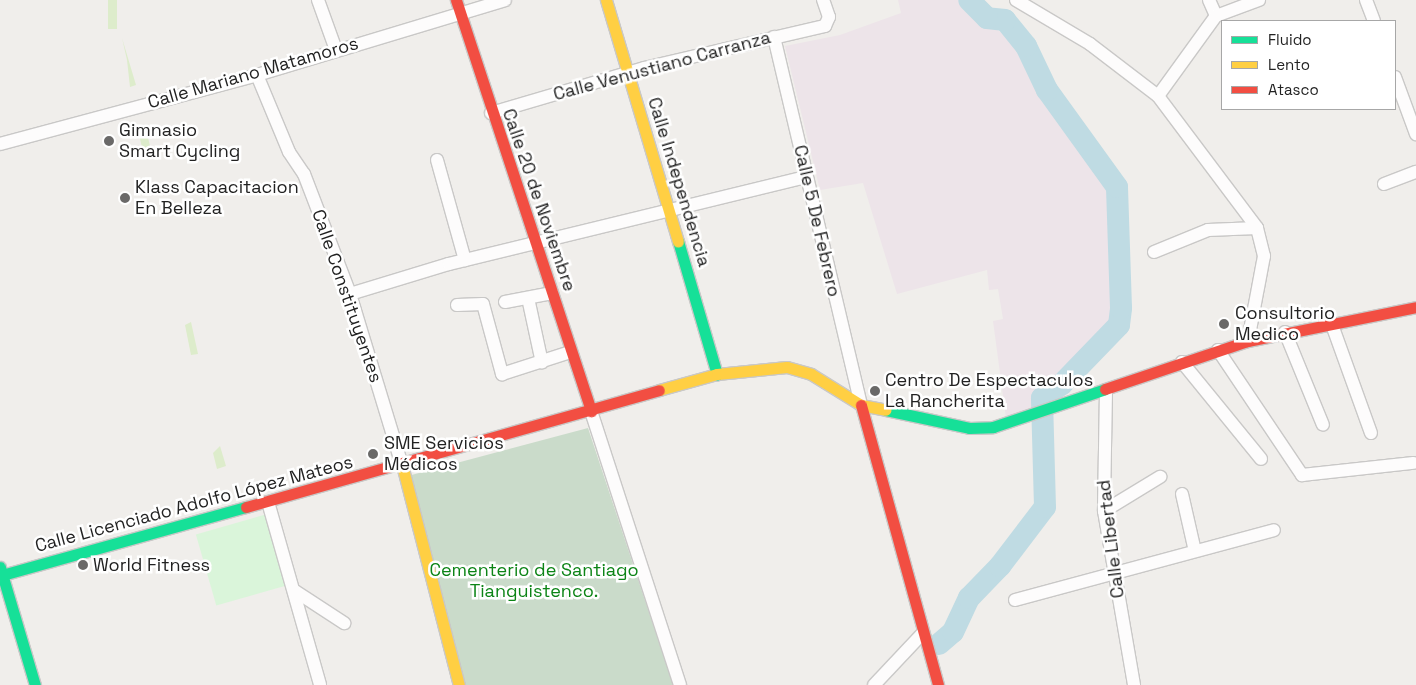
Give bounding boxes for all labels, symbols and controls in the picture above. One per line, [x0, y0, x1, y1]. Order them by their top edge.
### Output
legend [1221, 20, 1396, 110]
street label: Calle Venustiano Carranza [551, 27, 773, 105]
text: Fluido [1268, 30, 1312, 49]
street label: Calle Mariano Matamoros [145, 33, 361, 113]
text: Lento [1268, 55, 1310, 74]
text: Atasco [1268, 80, 1319, 99]
street label: Calle Independencia [643, 95, 715, 269]
street label: Calle 20 de Noviembre [498, 106, 580, 294]
place label: Gimnasio Smart Cycling [119, 120, 240, 162]
marker: Gimnasio Smart Cycling [103, 135, 115, 147]
street label: Calle 5 De Febrero [789, 143, 845, 299]
place label: Klass Capacitacion En Belleza [135, 177, 299, 220]
marker: Klass Capacitacion En Belleza [119, 192, 131, 204]
street label: Calle Constituyentes [307, 207, 387, 385]
place label: Consultorio Medico [1235, 303, 1335, 346]
marker: Consultorio Medico [1217, 317, 1231, 331]
place label: Centro De Espectaculos La Rancherita [885, 370, 1093, 412]
marker: Centro De Espectaculos La Rancherita [869, 385, 881, 397]
place label: SME Servicios Médicos [384, 433, 504, 476]
marker: SME Servicios Médicos [366, 447, 380, 461]
street label: Calle Licenciado Adolfo López Mateos [33, 451, 355, 557]
street label: Calle Libertad [1093, 479, 1129, 599]
place label: World Fitness [93, 554, 210, 576]
marker: World Fitness [77, 559, 89, 571]
park label: Cementerio de Santiago Tianguistenco. [429, 560, 639, 602]

